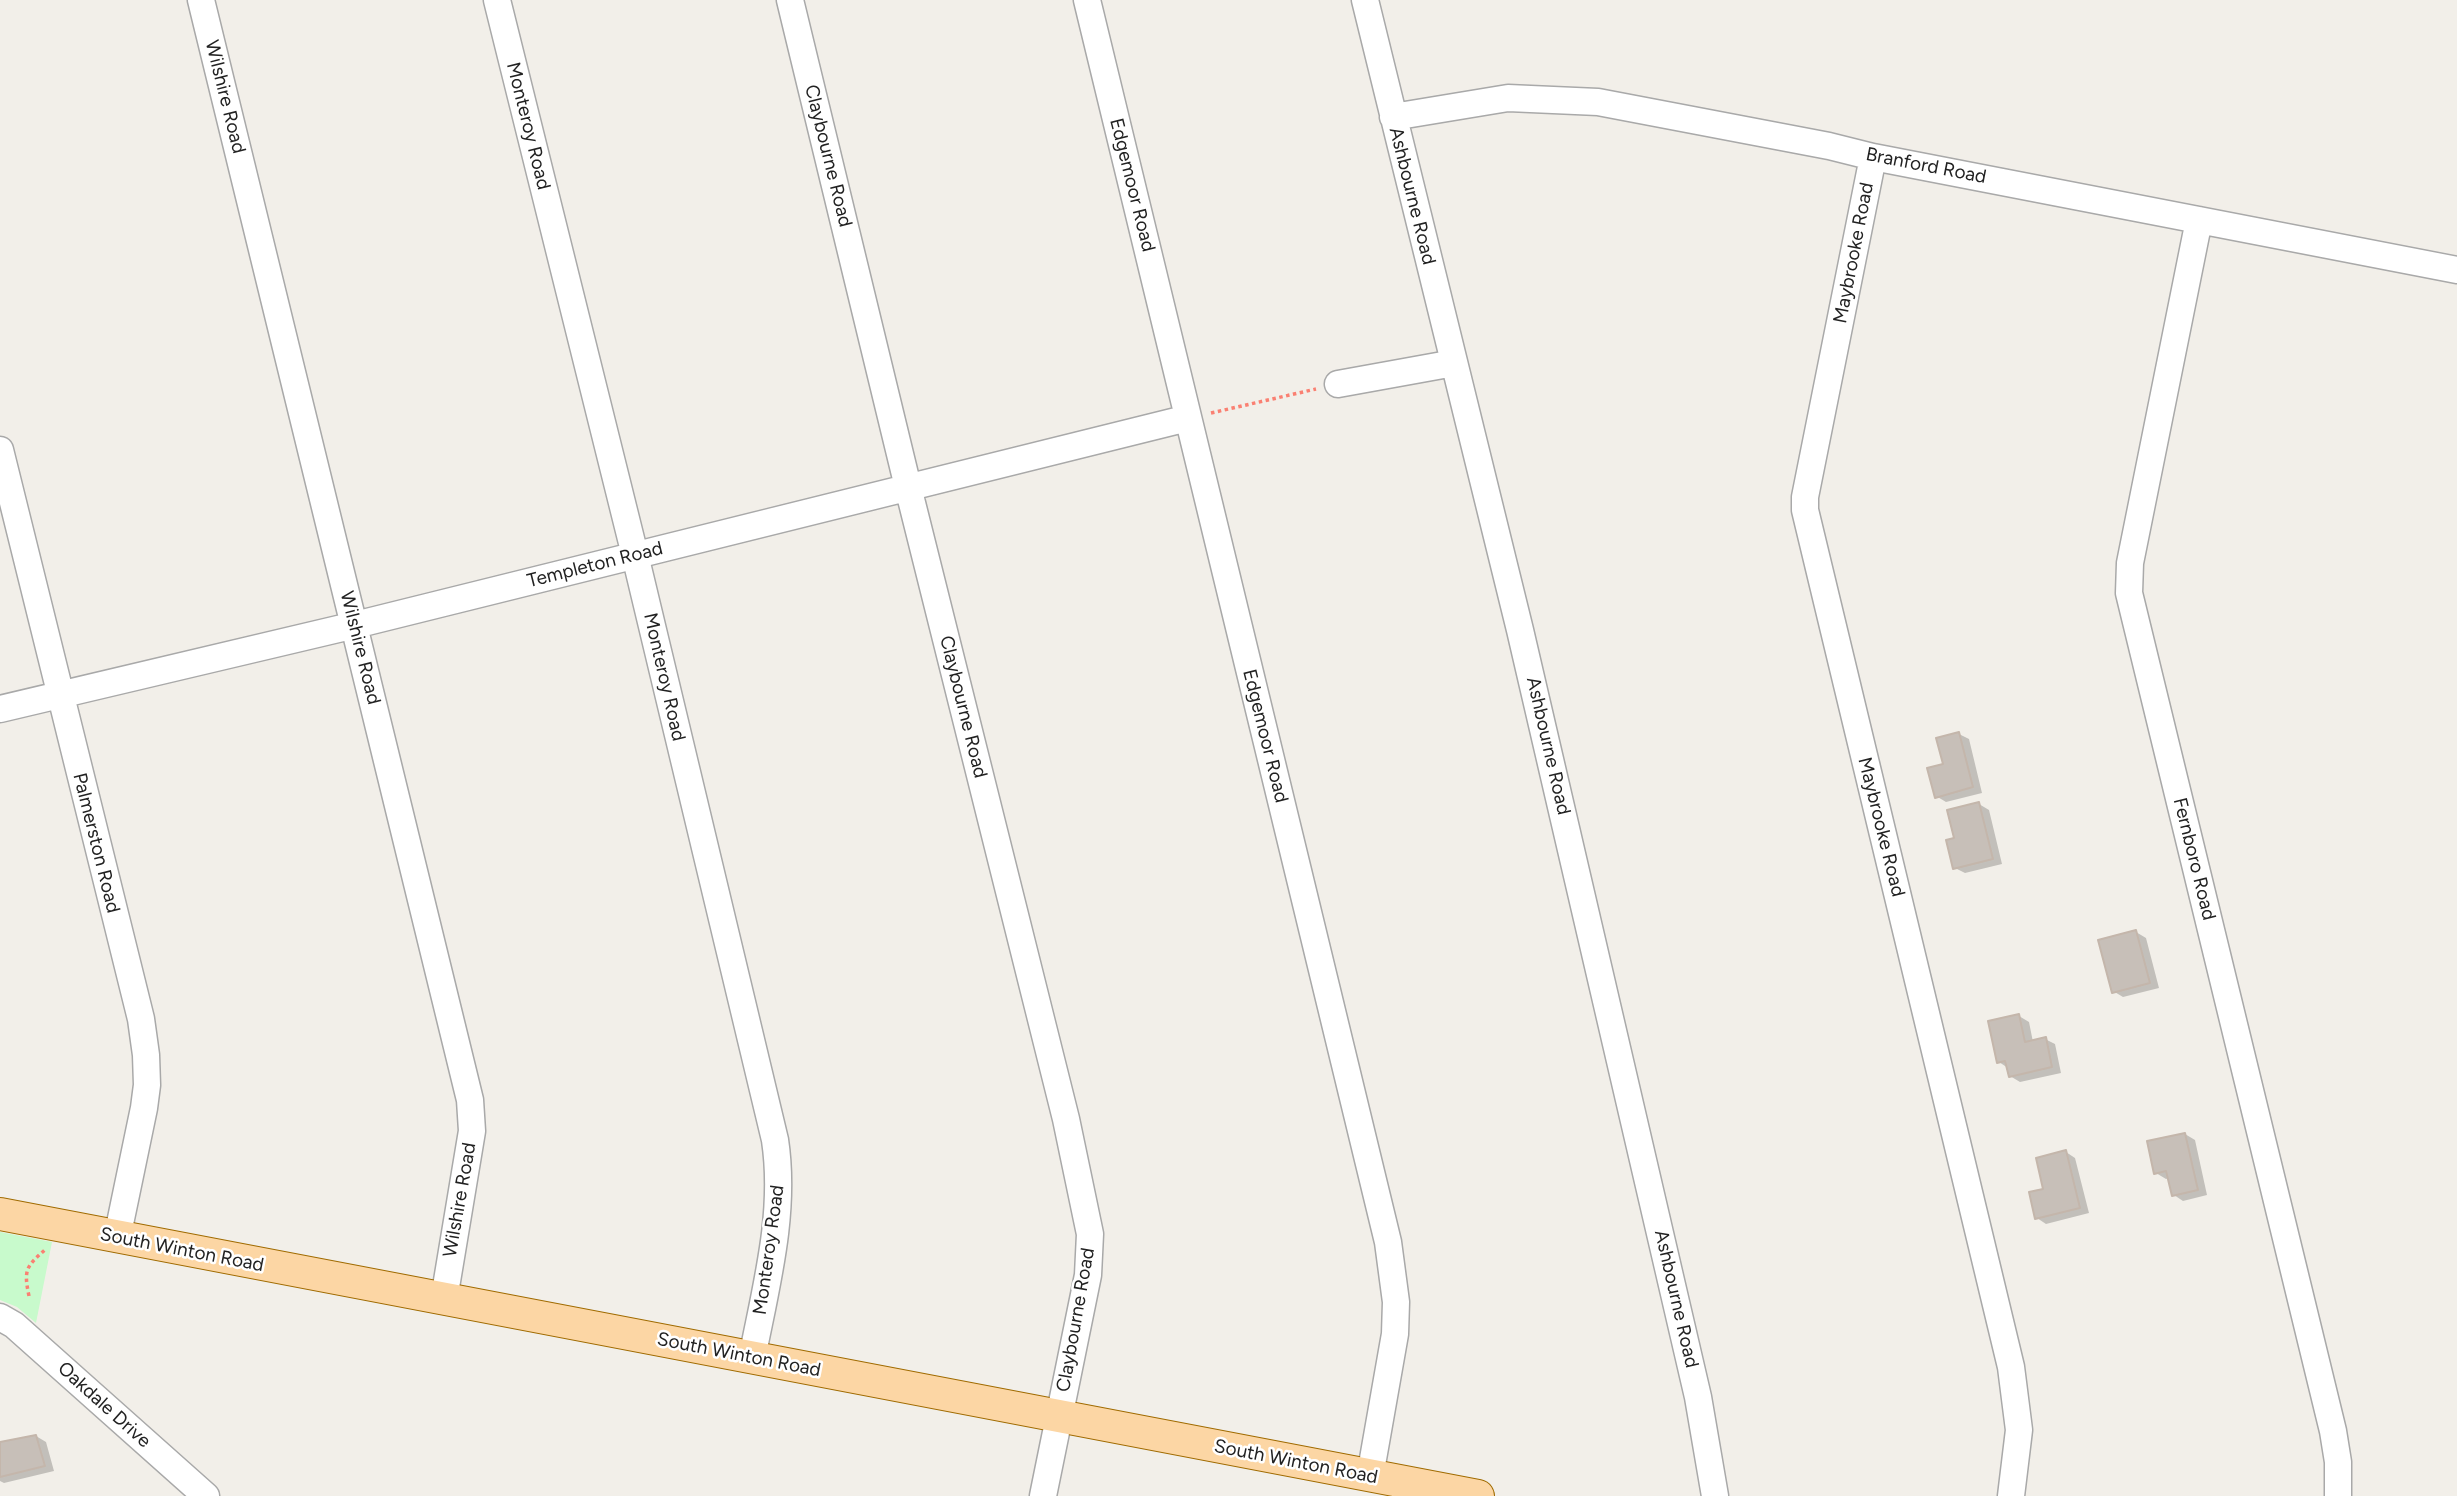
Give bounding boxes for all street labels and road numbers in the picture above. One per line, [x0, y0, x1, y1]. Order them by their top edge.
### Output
street label: Wilshire Road [200, 38, 250, 156]
street label: Monteroy Road [501, 60, 555, 192]
street label: Claybourne Road [799, 82, 857, 230]
street label: Edgemoor Road [1104, 116, 1160, 254]
street label: Ashbourne Road [1384, 125, 1440, 267]
street label: Branford Road [1864, 143, 1988, 189]
street label: Maybrooke Road [1829, 181, 1879, 325]
street label: Templeton Road [525, 537, 665, 593]
street label: Wilshire Road [335, 589, 385, 707]
street label: Monteroy Road [638, 611, 690, 743]
street label: Claybourne Road [934, 633, 992, 781]
street label: Edgemoor Road [1237, 667, 1293, 805]
street label: Ashbourne Road [1521, 675, 1575, 817]
street label: Maybrooke Road [1853, 755, 1909, 899]
street label: Palmerston Road [68, 771, 124, 915]
street label: Fernboro Road [2168, 795, 2220, 923]
street label: Wilshire Road [439, 1141, 481, 1259]
street label: Monteroy Road [749, 1184, 789, 1316]
street label: South Winton Road [98, 1223, 266, 1277]
street label: Ashbourne Road [1649, 1228, 1703, 1370]
street label: Claybourne Road [1052, 1246, 1100, 1394]
street label: South Winton Road [655, 1328, 823, 1382]
street label: Oakdale Drive [53, 1357, 155, 1453]
street label: South Winton Road [1212, 1435, 1380, 1489]

